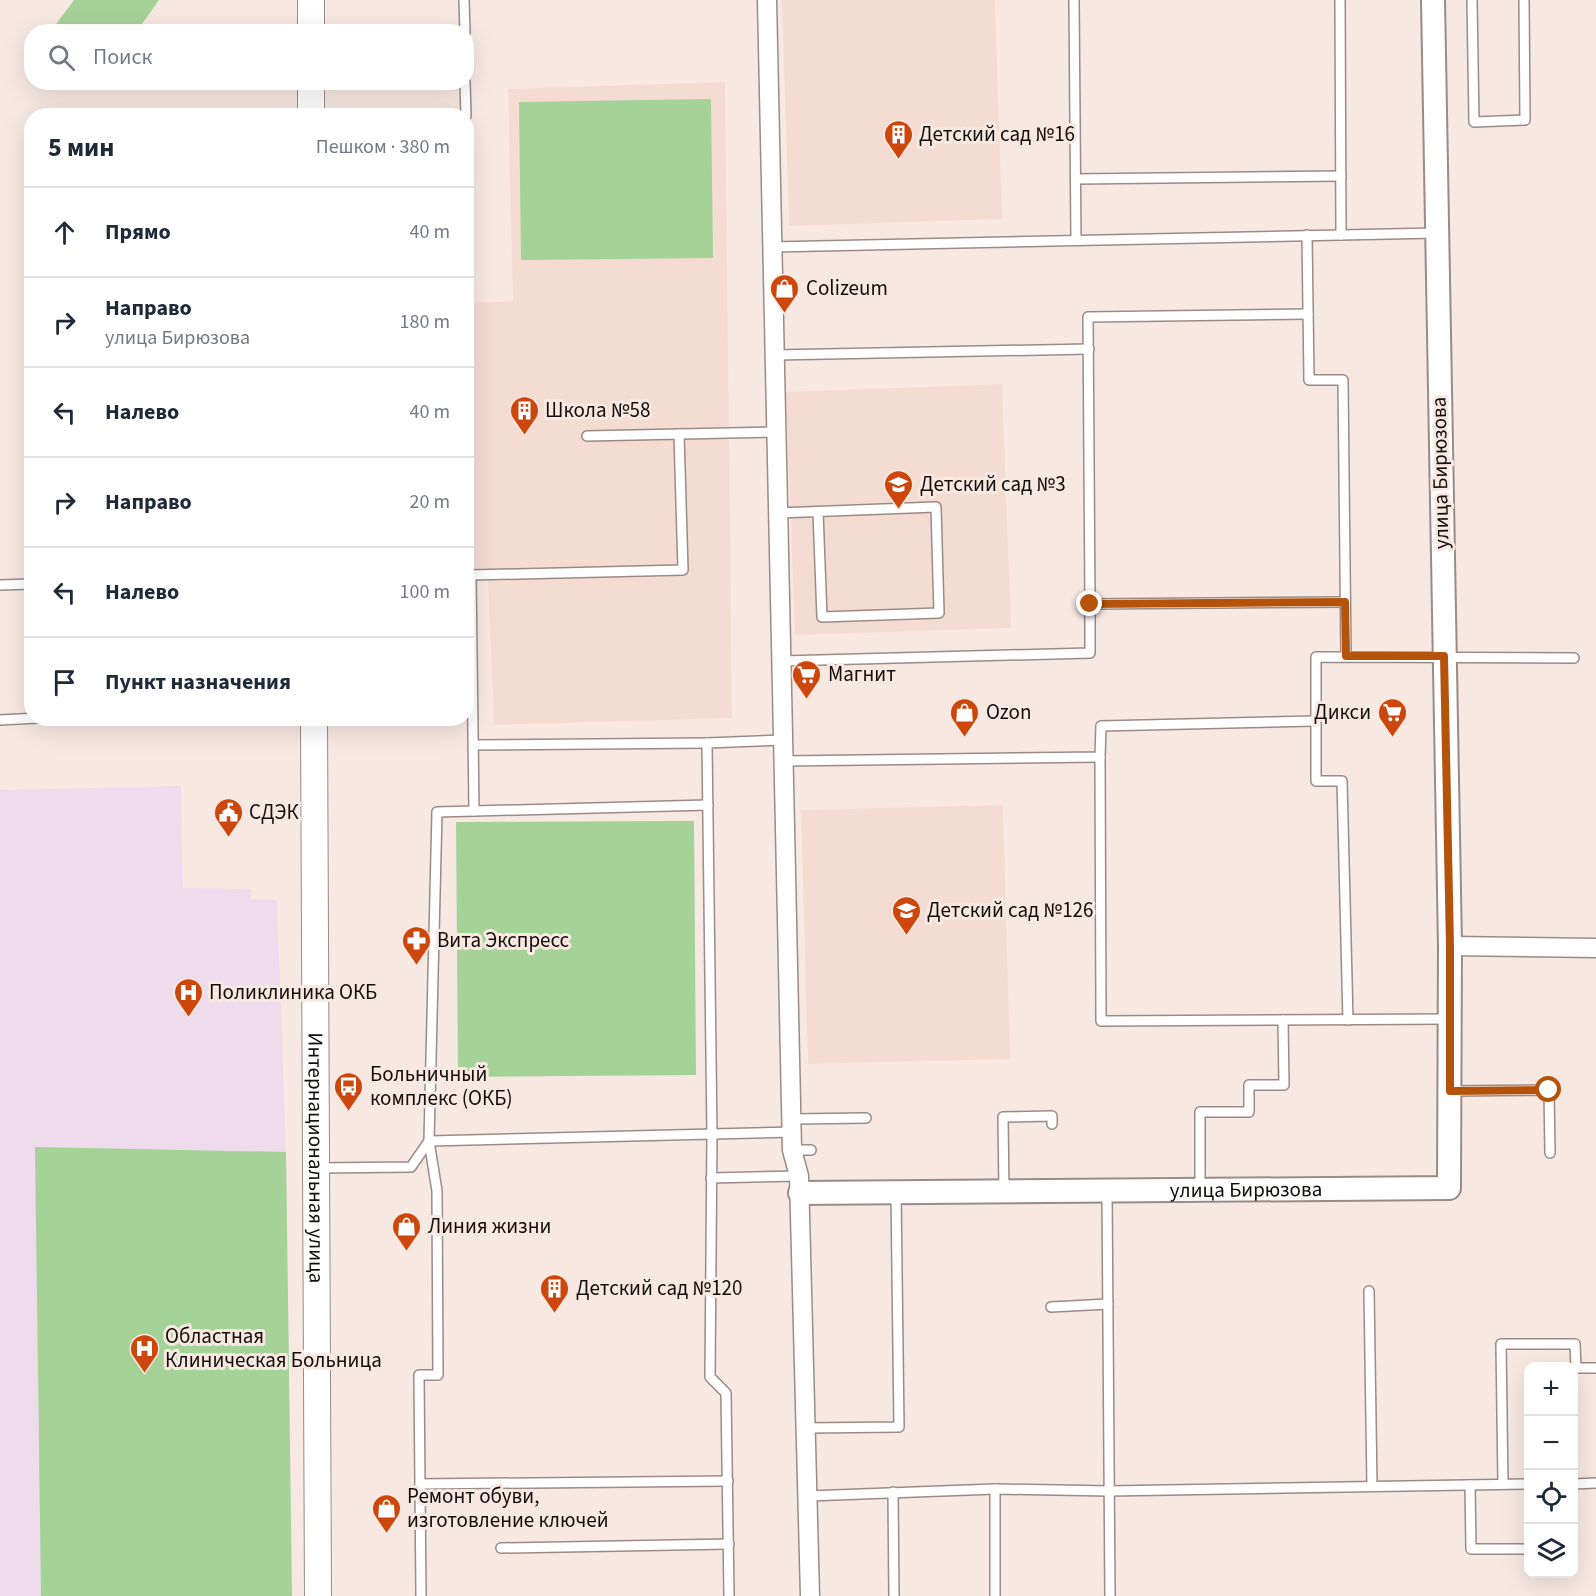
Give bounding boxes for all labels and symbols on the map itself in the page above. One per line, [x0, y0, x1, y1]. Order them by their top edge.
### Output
building icon: Детский сад №16 [882, 118, 914, 160]
place label: Детский сад №16 [919, 119, 1075, 149]
shop icon: Colizeum [769, 272, 801, 314]
place label: Colizeum [806, 273, 888, 303]
building icon: Школа №58 [508, 394, 540, 436]
place label: Школа №58 [545, 395, 650, 425]
street label: улица Бирюзова [1424, 397, 1456, 549]
school or university icon: Детский сад №3 [883, 468, 915, 510]
place label: Детский сад №3 [920, 469, 1066, 499]
route end [1076, 590, 1102, 616]
supermarket icon: Магнит [791, 658, 823, 700]
place label: Магнит [828, 659, 896, 689]
shop icon: Ozon [949, 696, 981, 738]
supermarket icon: Дикси [1376, 696, 1408, 738]
place label: Ozon [986, 697, 1031, 727]
place label: Дикси [1314, 697, 1371, 727]
public building icon: СДЭК [212, 796, 244, 838]
place label: СДЭК [249, 797, 299, 827]
school or university icon: Детский сад №126 [890, 894, 922, 936]
place label: Детский сад №126 [927, 895, 1093, 925]
pharmacy icon: Вита Экспресс [400, 924, 432, 966]
place label: Вита Экспресс [437, 925, 570, 955]
hospital icon: Поликлиника ОКБ [172, 976, 204, 1018]
place label: Поликлиника ОКБ [209, 977, 377, 1007]
street label: Интернациональная улица [300, 1032, 332, 1283]
place label: Больничный комплекс (ОКБ) [370, 1059, 513, 1113]
bus stop icon: Больничный комплекс (ОКБ) [333, 1070, 365, 1112]
route start [1535, 1076, 1561, 1102]
street label: улица Бирюзова [1170, 1174, 1322, 1205]
shop icon: Линия жизни [391, 1210, 423, 1252]
place label: Линия жизни [428, 1211, 551, 1241]
building icon: Детский сад №120 [539, 1272, 571, 1314]
place label: Детский сад №120 [576, 1273, 742, 1303]
place label: Областная Клиническая Больница [165, 1321, 382, 1375]
hospital icon: Областная Клиническая Больница [128, 1332, 160, 1374]
place label: Ремонт обуви, изготовление ключей [407, 1481, 609, 1535]
shop icon: Ремонт обуви, изготовление ключей [370, 1492, 402, 1534]

